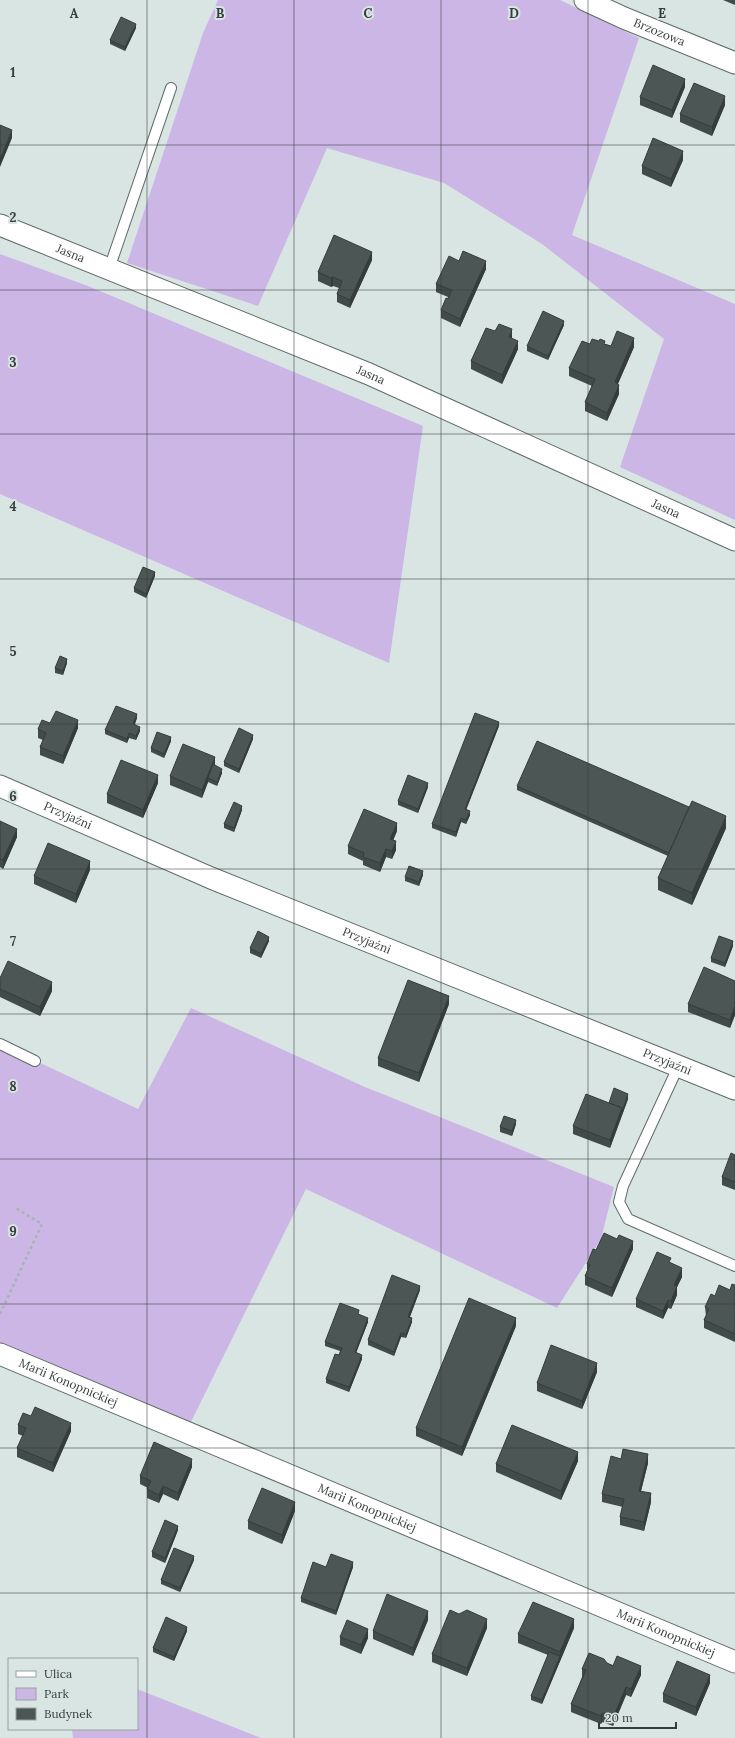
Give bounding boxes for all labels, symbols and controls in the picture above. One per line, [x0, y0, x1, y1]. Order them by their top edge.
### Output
text: A [70, 5, 79, 22]
text: B [216, 5, 225, 22]
text: C [364, 5, 373, 22]
text: D [509, 5, 519, 22]
text: E [658, 5, 666, 22]
street label: Brzozowa [631, 15, 687, 49]
text: 1 [10, 64, 16, 81]
text: 2 [10, 209, 17, 226]
street label: Jasna [53, 240, 87, 265]
text: 3 [9, 354, 17, 371]
street label: Jasna [354, 361, 388, 387]
street label: Jasna [649, 495, 683, 521]
text: 4 [9, 498, 17, 515]
text: 5 [9, 643, 17, 660]
text: 6 [9, 788, 17, 805]
street label: Przyjaźni [42, 798, 94, 832]
street label: Przyjaźni [340, 924, 393, 957]
text: 7 [10, 933, 16, 950]
street label: Przyjaźni [641, 1045, 694, 1078]
text: 8 [9, 1078, 17, 1095]
text: 9 [9, 1223, 17, 1240]
street label: Marii Konopnickiej [17, 1355, 120, 1409]
street label: Marii Konopnickiej [316, 1480, 419, 1535]
street label: Marii Konopnickiej [615, 1605, 718, 1660]
legend [8, 1658, 138, 1730]
text: Ulica [44, 1666, 72, 1681]
text: Park [44, 1686, 70, 1701]
scale bar [599, 1704, 676, 1730]
text: Budynek [44, 1706, 93, 1721]
text: 20 m [605, 1710, 633, 1725]

